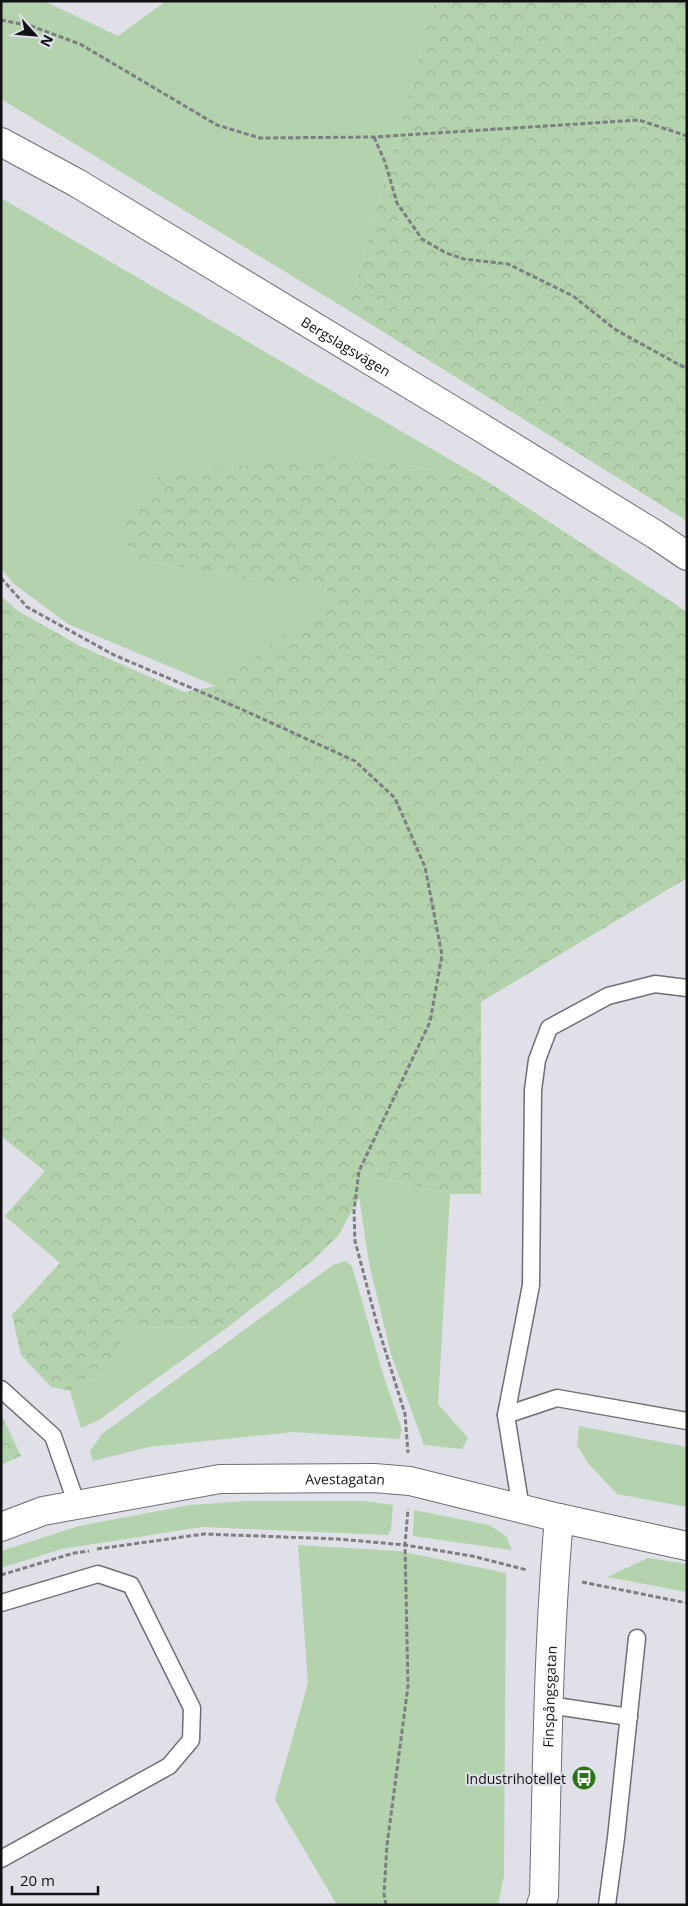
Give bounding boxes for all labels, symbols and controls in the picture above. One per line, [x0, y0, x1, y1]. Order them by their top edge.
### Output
north arrow [10, 10, 60, 60]
text: N [36, 32, 58, 50]
street label: Bergslagsvägen [298, 312, 395, 380]
street label: Avestagatan [305, 1468, 386, 1488]
street label: Finspångsgatan [538, 1645, 560, 1748]
bus stop icon: Industrihotellet [571, 1765, 597, 1791]
place label: Industrihotellet [466, 1769, 566, 1788]
scale bar [12, 1864, 99, 1896]
text: 20 m [20, 1870, 55, 1890]

